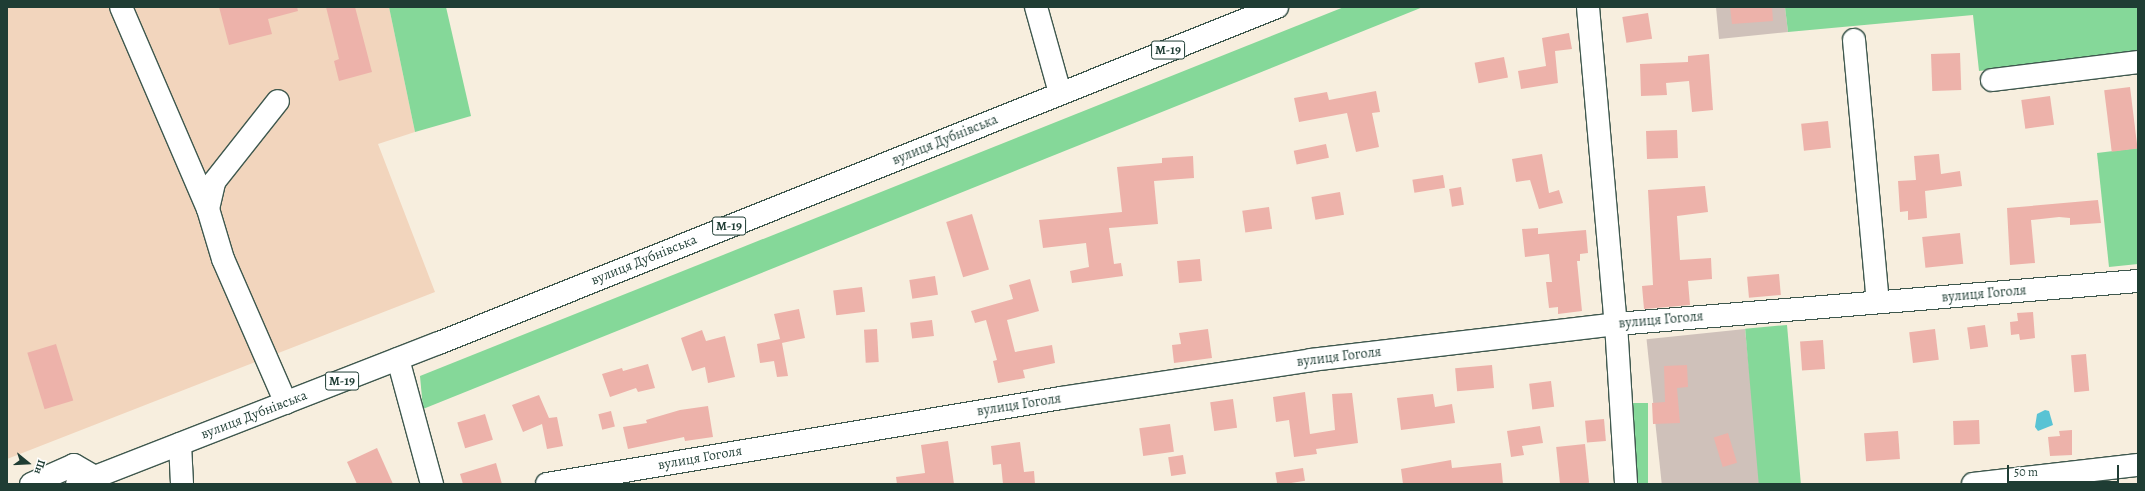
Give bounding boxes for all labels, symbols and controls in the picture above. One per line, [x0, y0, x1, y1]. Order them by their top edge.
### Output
road number: М-19 [1151, 39, 1185, 61]
street label: вулиця Дубнівська [890, 111, 1000, 169]
road number: М-19 [712, 215, 746, 237]
street label: вулиця Дубнівська [589, 231, 699, 289]
street label: вулиця Гоголя [1941, 282, 2027, 306]
street label: вулиця Гоголя [1618, 308, 1704, 332]
street label: вулиця Гоголя [1296, 343, 1382, 371]
road number: М-19 [325, 370, 359, 392]
street label: вулиця Дубнівська [198, 387, 310, 443]
street label: вулиця Гоголя [976, 390, 1062, 420]
street label: вулиця Гоголя [657, 442, 743, 474]
north arrow [8, 443, 48, 483]
scale bar [2009, 457, 2121, 483]
text: Пн [31, 458, 49, 476]
text: 50 m [2014, 464, 2038, 480]

